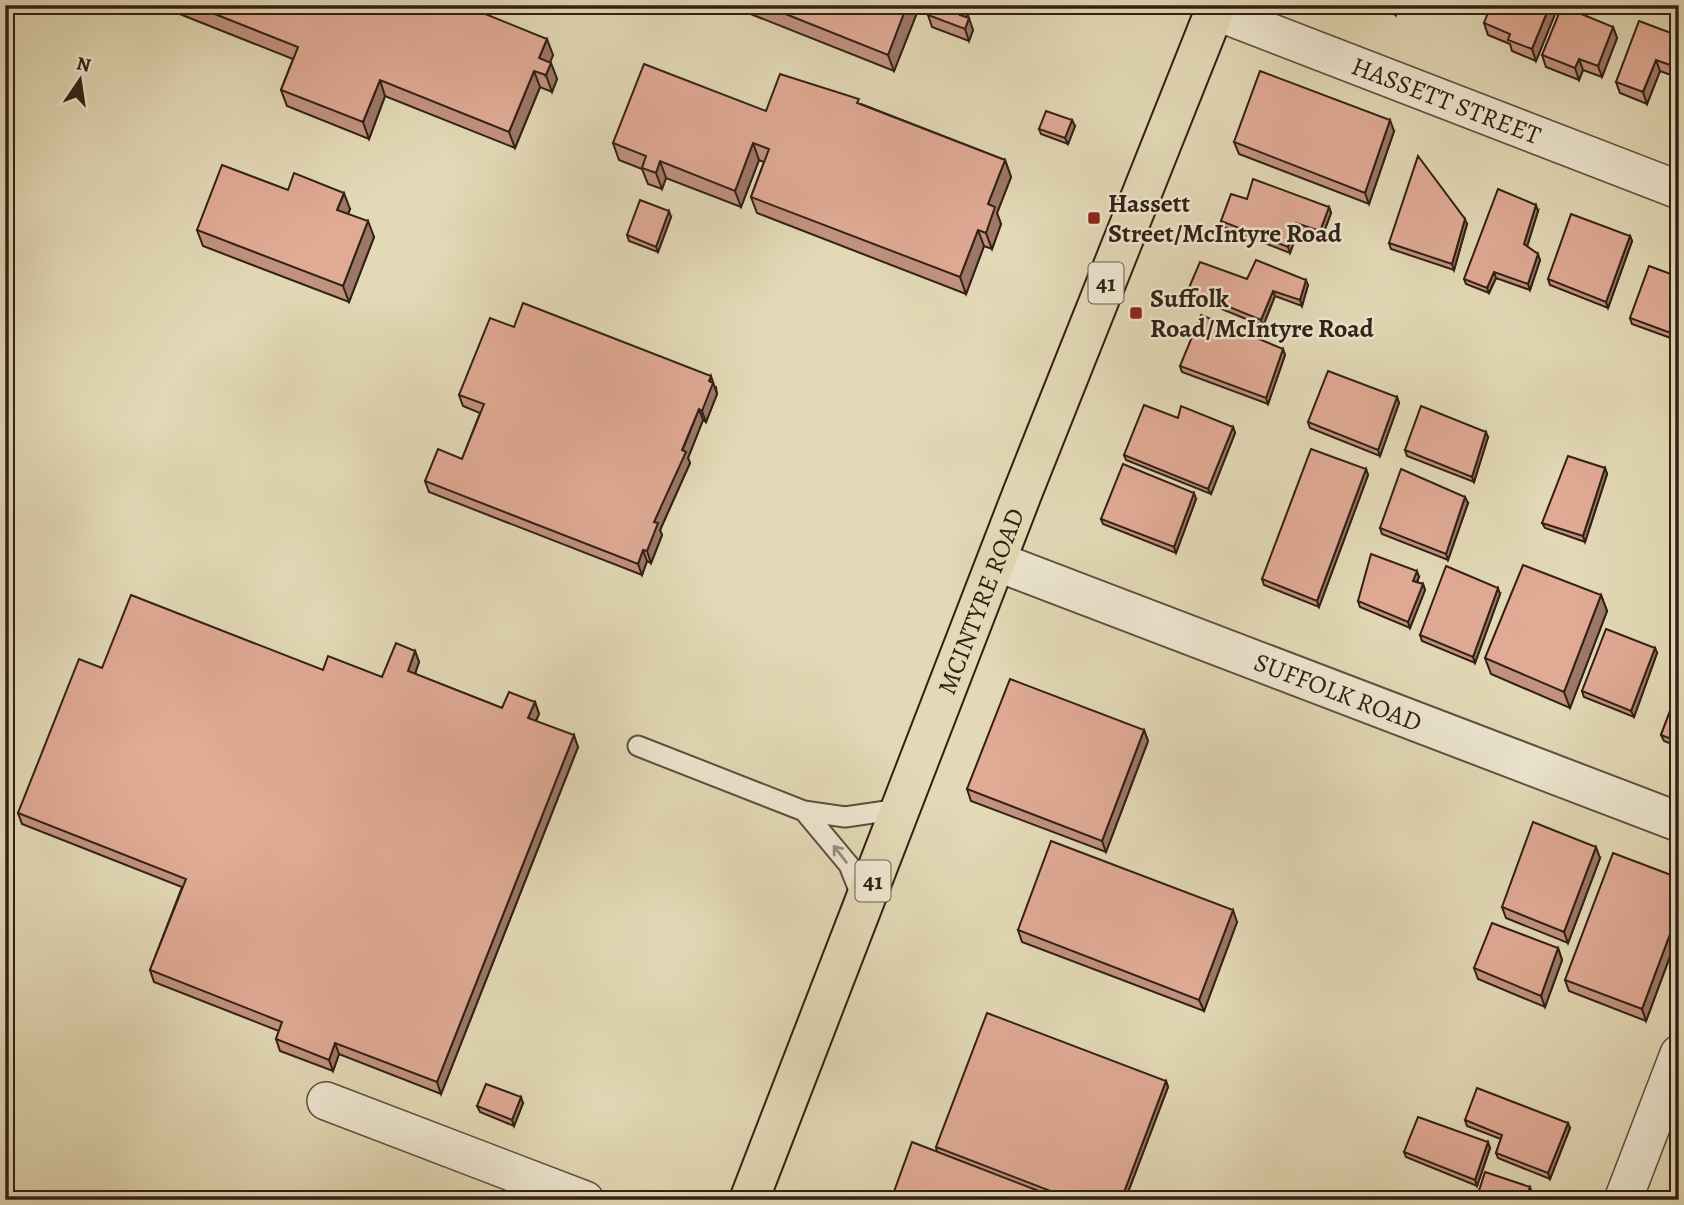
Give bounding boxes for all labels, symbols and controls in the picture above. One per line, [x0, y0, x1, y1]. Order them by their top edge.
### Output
north arrow [46, 46, 116, 116]
street label: HASSETT STREET [1347, 48, 1546, 153]
text: N [74, 50, 93, 79]
place label: Hassett Street/McIntyre Road [1108, 186, 1343, 251]
marker: Hassett Street/McIntyre Road [1086, 210, 1102, 226]
road number: 41 [1088, 262, 1124, 304]
place label: Suffolk Road/McIntyre Road [1150, 281, 1375, 346]
marker: Suffolk Road/McIntyre Road [1128, 305, 1144, 321]
street label: MCINTYRE ROAD [929, 503, 1033, 700]
street label: SUFFOLK ROAD [1249, 644, 1427, 740]
one-way arrow [832, 845, 847, 863]
road number: 41 [856, 860, 890, 902]

